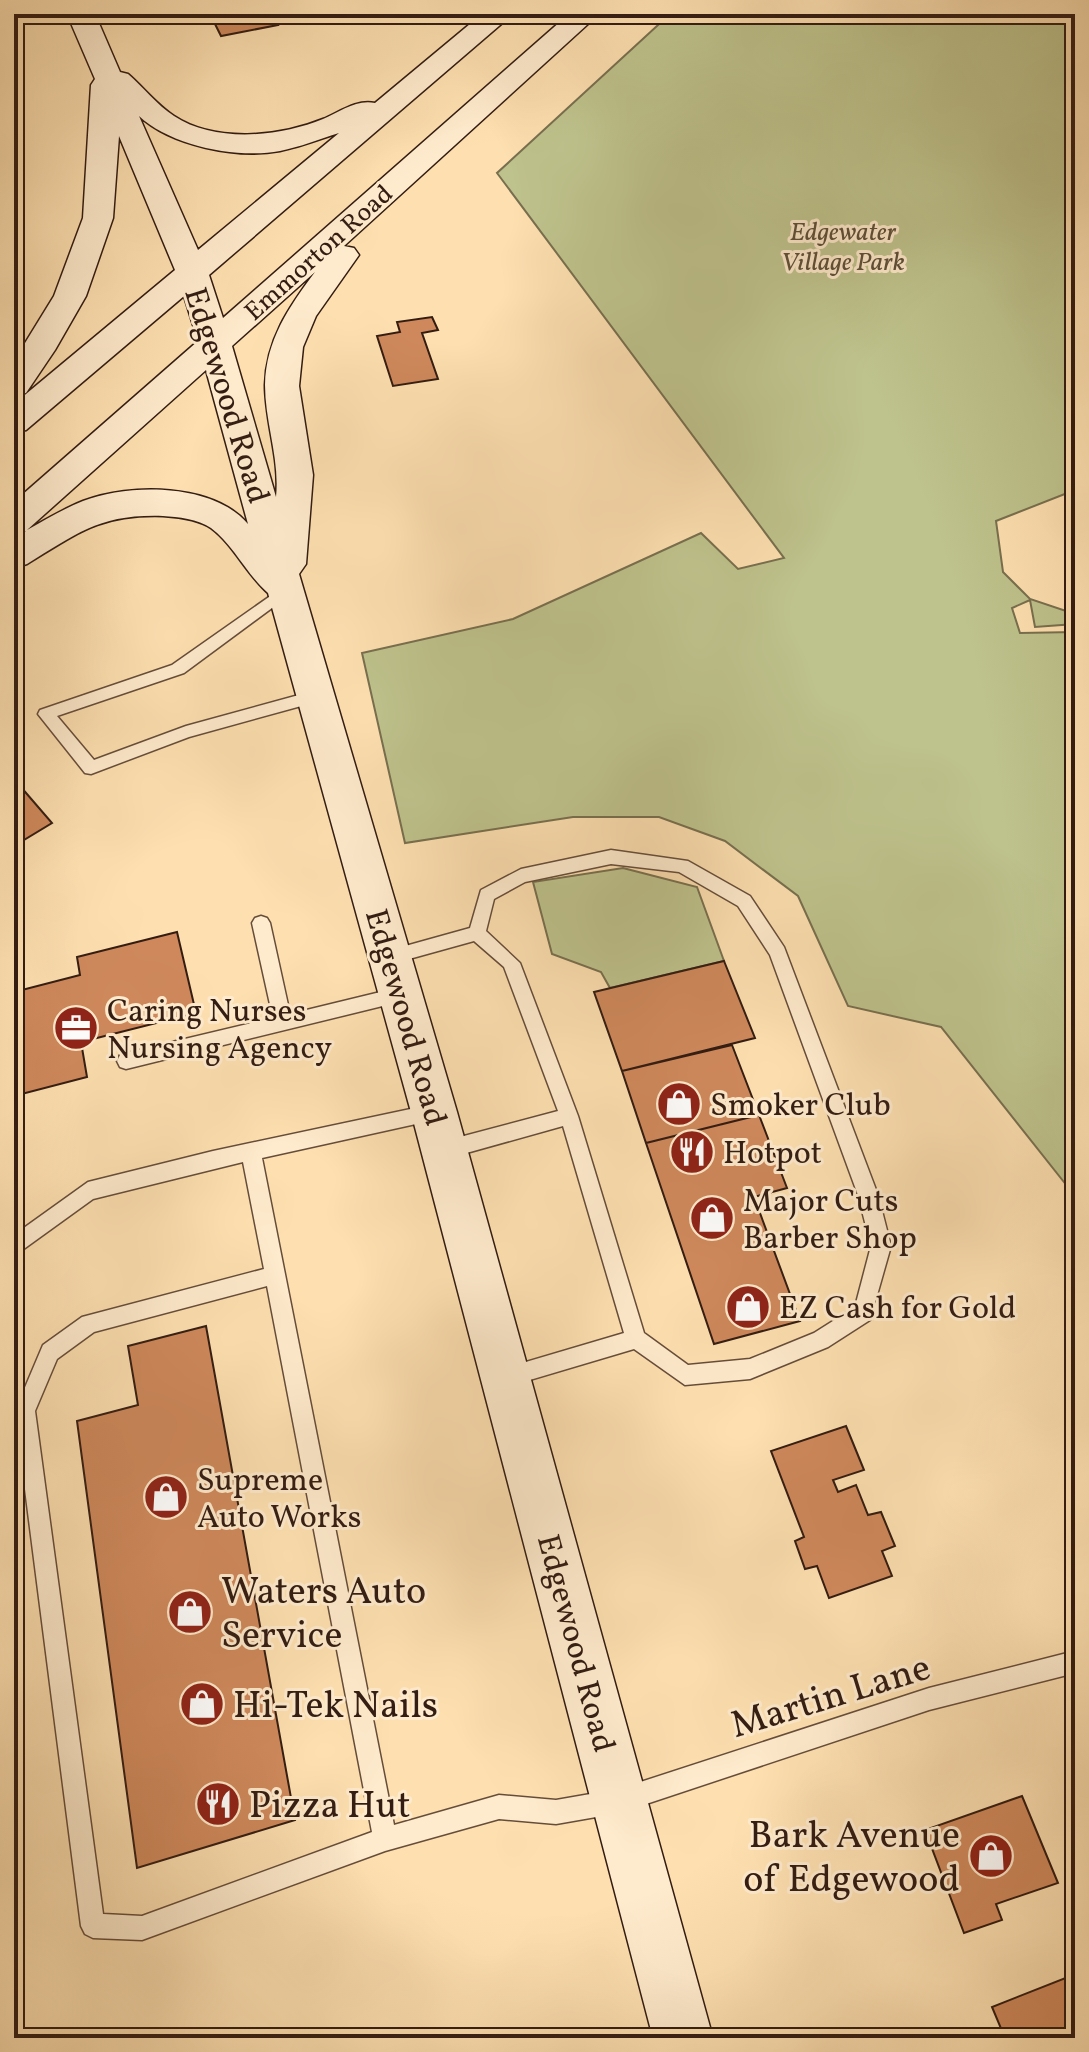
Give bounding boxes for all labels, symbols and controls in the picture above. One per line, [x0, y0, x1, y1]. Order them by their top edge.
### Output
street label: Emmorton Road [237, 177, 401, 330]
park label: Edgewater Village Park [781, 215, 905, 281]
street label: Edgewood Road [171, 282, 279, 509]
street label: Edgewood Road [352, 904, 456, 1131]
place label: Caring Nurses Nursing Agency [107, 991, 332, 1072]
office icon: Caring Nurses Nursing Agency [52, 1004, 100, 1052]
shop icon: Smoker Club [655, 1080, 703, 1128]
place label: Smoker Club [710, 1085, 891, 1129]
restaurant icon: Hotpot [668, 1128, 716, 1176]
place label: Hotpot [723, 1133, 822, 1177]
place label: Major Cuts Barber Shop [743, 1181, 917, 1262]
shop icon: Major Cuts Barber Shop [688, 1194, 736, 1242]
shop icon: EZ Cash for Gold [724, 1283, 772, 1331]
place label: EZ Cash for Gold [779, 1288, 1016, 1332]
place label: Supreme Auto Works [197, 1460, 361, 1541]
shop icon: Supreme Auto Works [142, 1473, 190, 1521]
street label: Edgewood Road [524, 1530, 624, 1758]
place label: Waters Auto Service [221, 1567, 426, 1664]
shop icon: Waters Auto Service [166, 1588, 214, 1636]
street label: Martin Lane [725, 1643, 937, 1754]
shop icon: Hi-Tek Nails [178, 1680, 226, 1728]
place label: Hi-Tek Nails [233, 1681, 438, 1734]
restaurant icon: Pizza Hut [194, 1780, 242, 1828]
place label: Pizza Hut [249, 1781, 411, 1834]
place label: Bark Avenue of Edgewood [743, 1811, 960, 1908]
shop icon: Bark Avenue of Edgewood [967, 1832, 1015, 1880]

